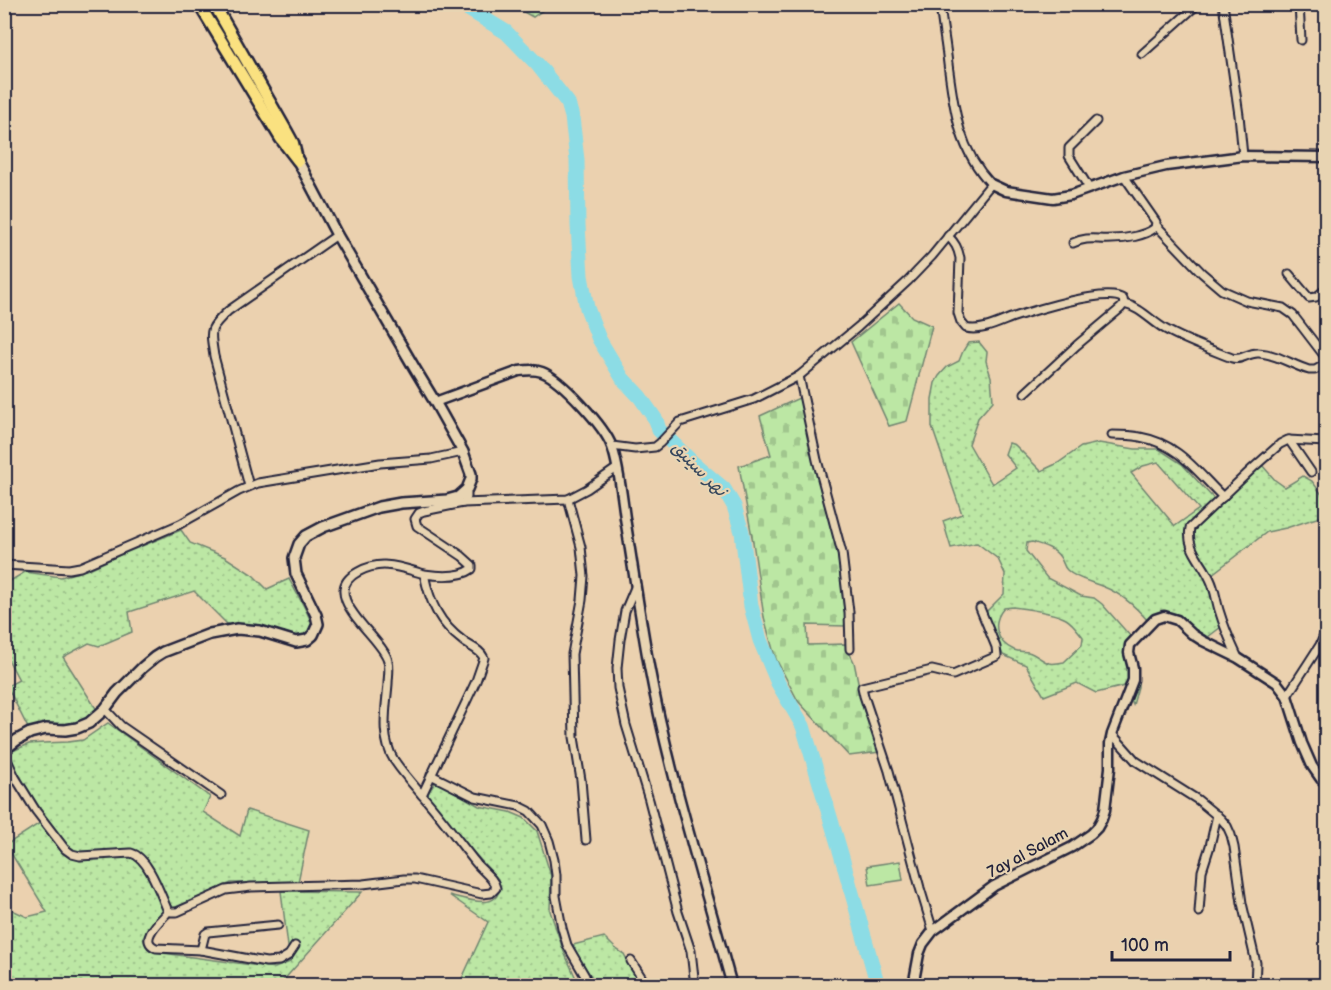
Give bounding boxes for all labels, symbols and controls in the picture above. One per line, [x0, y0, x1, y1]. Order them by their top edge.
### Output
water label: نهر سينيق [667, 437, 733, 503]
street label: 7ay al Salam [984, 824, 1072, 882]
scale bar [1112, 924, 1230, 962]
text: 100 m [1121, 935, 1169, 956]

